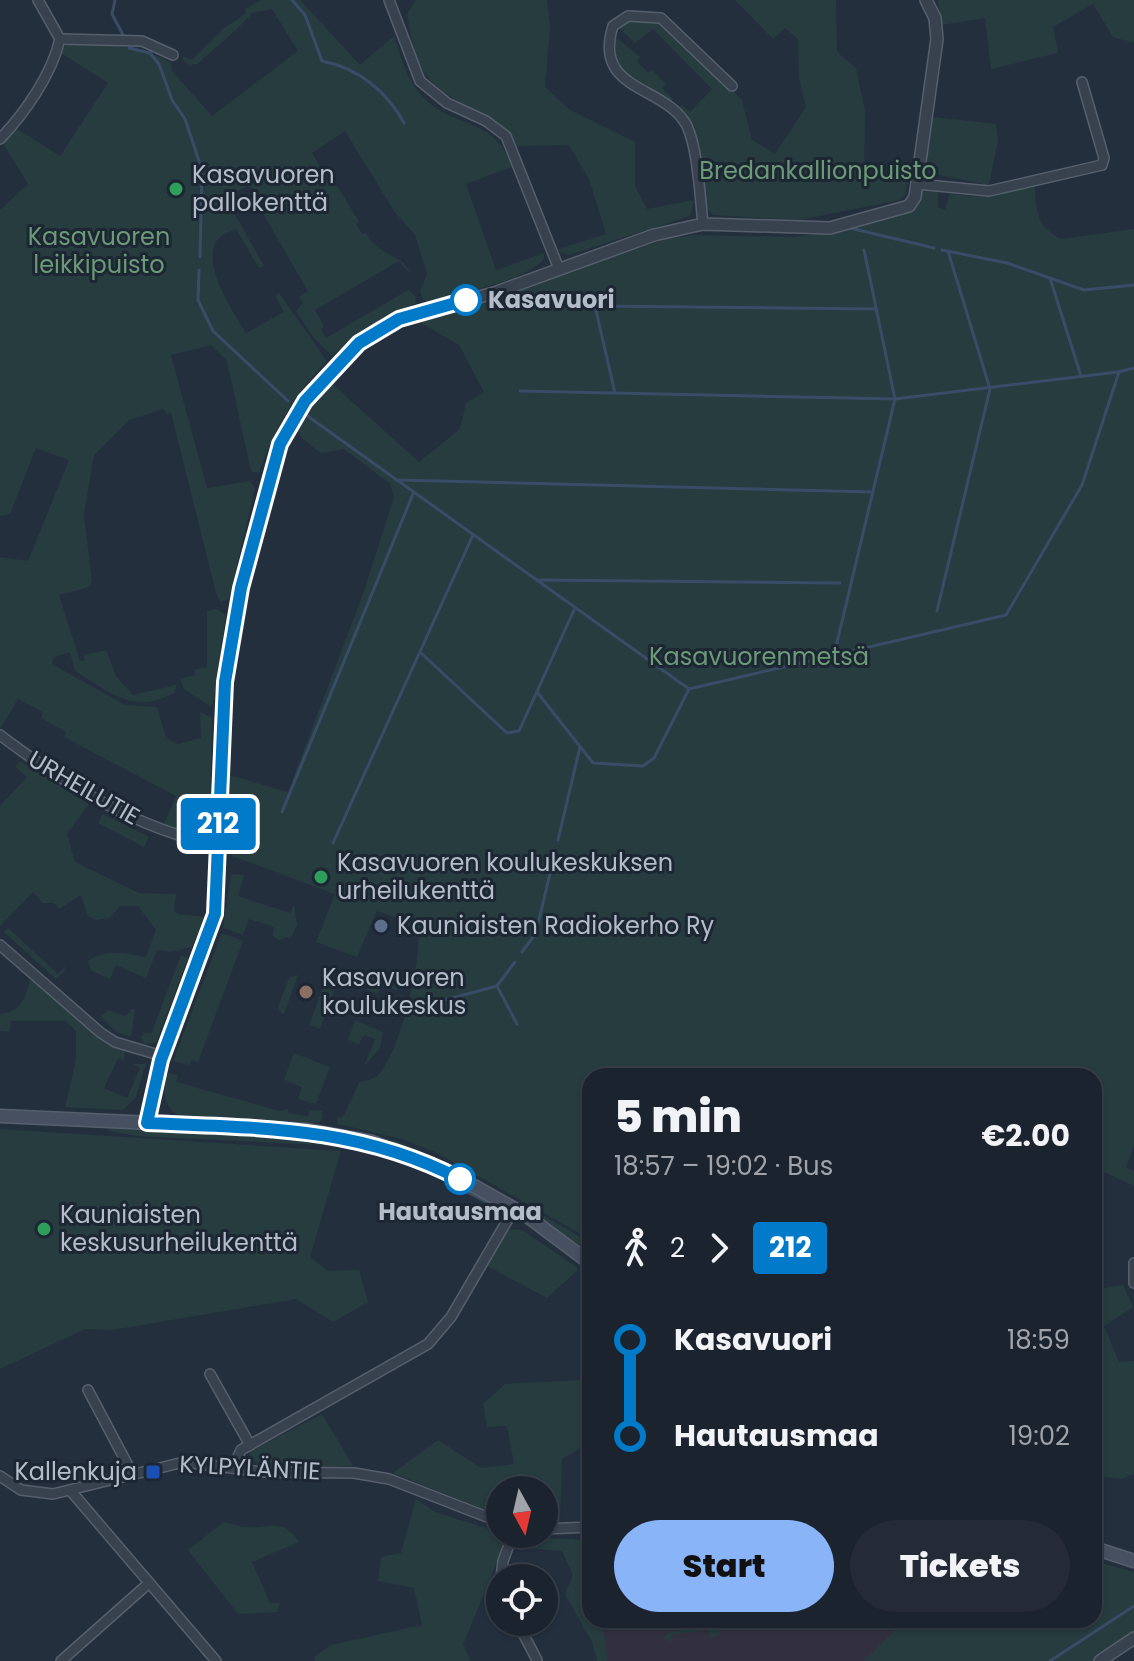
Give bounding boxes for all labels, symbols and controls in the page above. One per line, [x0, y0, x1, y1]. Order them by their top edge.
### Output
park label: Bredankallionpuisto [699, 154, 937, 187]
place label: Kasavuoren pallokenttä [192, 158, 335, 219]
marker: Kasavuoren pallokenttä [167, 180, 185, 198]
park label: Kasavuoren leikkipuisto [28, 220, 170, 281]
place label: Kasavuori [488, 283, 615, 316]
marker: Kasavuori [451, 285, 481, 315]
park label: Kasavuorenmetsä [649, 640, 869, 673]
street label: URHEILUTIE [23, 742, 146, 833]
line badge: 212 [172, 798, 264, 850]
text: 212 [197, 804, 239, 843]
place label: Kasavuoren koulukeskuksen urheilukenttä [337, 846, 673, 907]
marker: Kasavuoren koulukeskuksen urheilukenttä [312, 868, 330, 886]
place label: Kauniaisten Radiokerho Ry [397, 909, 714, 942]
marker: Kauniaisten Radiokerho Ry [372, 917, 390, 935]
place label: Kasavuoren koulukeskus [322, 961, 466, 1022]
marker: Kasavuoren koulukeskus [297, 983, 315, 1001]
text: 5 min [614, 1086, 742, 1147]
text: €2.00 [981, 1114, 1070, 1157]
text: 18:57 – 19:02 · Bus [614, 1148, 833, 1184]
marker: Hautausmaa [445, 1164, 475, 1194]
place label: Hautausmaa [378, 1195, 542, 1228]
place label: Kauniaisten keskusurheilukenttä [60, 1198, 298, 1259]
marker: Kauniaisten keskusurheilukenttä [35, 1220, 53, 1238]
icon: walk [614, 1226, 658, 1270]
icon: forward [697, 1226, 741, 1270]
text: 212 [769, 1228, 811, 1267]
text: 2 [670, 1230, 685, 1266]
text: Kasavuori [674, 1318, 832, 1361]
text: 18:59 [1007, 1322, 1070, 1358]
text: Hautausmaa [674, 1414, 879, 1457]
text: 19:02 [1008, 1418, 1070, 1454]
street label: KYLPYLÄNTIE [179, 1447, 321, 1488]
place label: Kallenkuja [14, 1455, 137, 1488]
marker: Kallenkuja [144, 1463, 162, 1481]
north arrow [486, 1476, 558, 1548]
map controls [486, 1476, 558, 1636]
button: Start [614, 1520, 834, 1612]
button: Tickets [850, 1520, 1070, 1612]
button: locate [486, 1564, 558, 1636]

